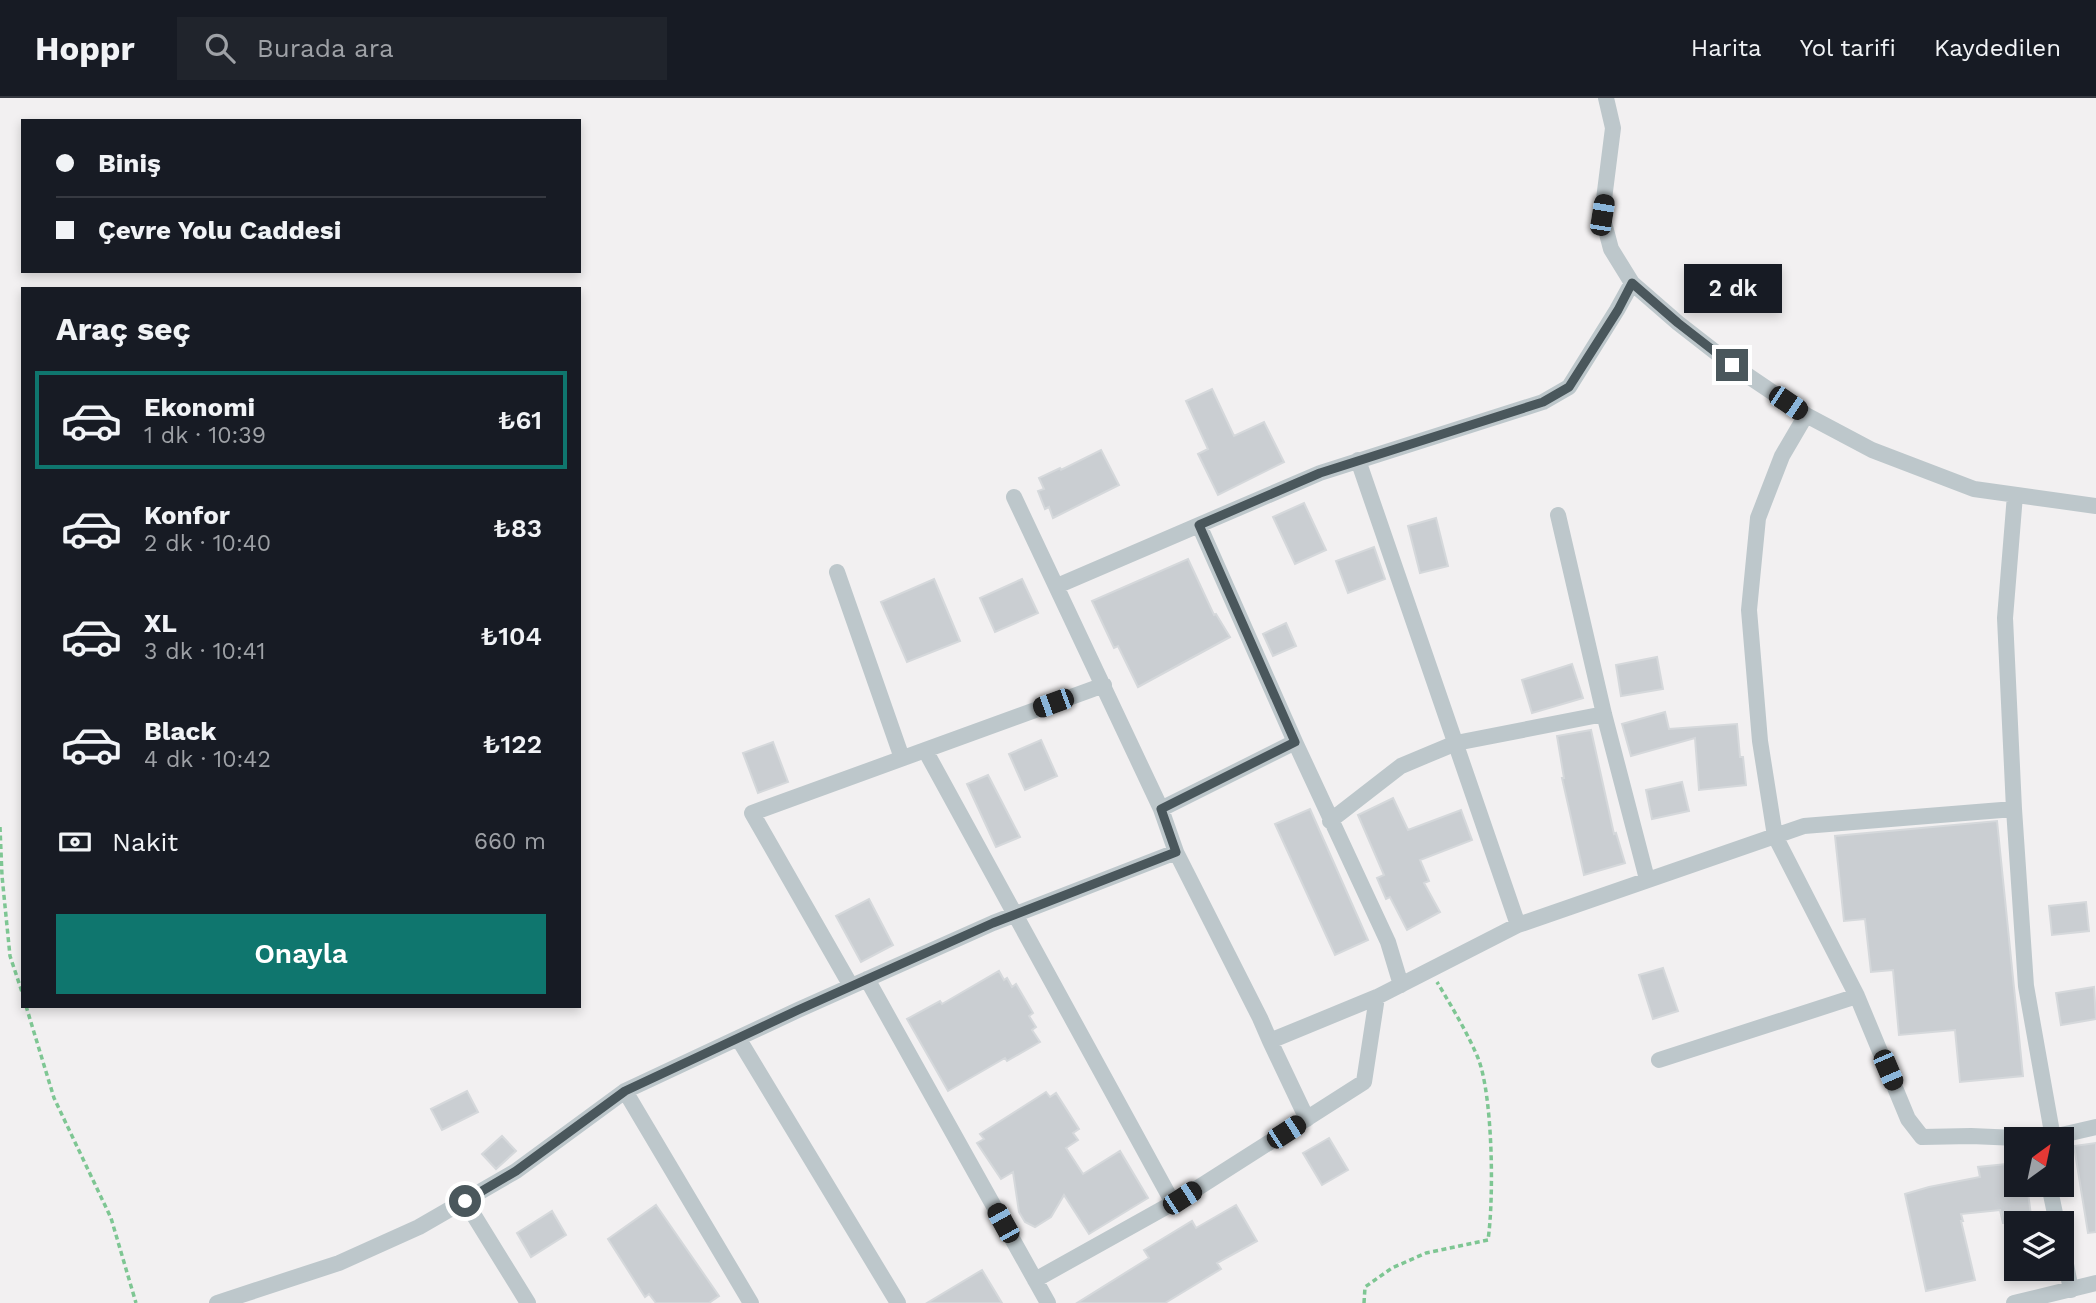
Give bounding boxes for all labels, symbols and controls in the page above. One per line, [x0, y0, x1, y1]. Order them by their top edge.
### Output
search box [177, 17, 667, 80]
text: Hoppr [35, 29, 135, 68]
icon: search [201, 29, 239, 67]
text: Burada ara [257, 33, 394, 63]
text: Harita [1691, 34, 1762, 62]
text: Yol tarifi [1800, 34, 1896, 62]
text: Kaydedilen [1934, 34, 2061, 62]
text: Biniş [98, 148, 161, 178]
car [1589, 193, 1616, 237]
text: Çevre Yolu Caddesi [98, 215, 341, 245]
callout: 2 dk [1683, 264, 1781, 313]
text: 2 dk [1709, 275, 1757, 302]
text: Araç seç [56, 310, 191, 348]
route end [1716, 349, 1748, 381]
car [1765, 383, 1812, 423]
icon: car [60, 389, 123, 452]
text: Ekonomi [144, 392, 255, 422]
text: ₺61 [498, 405, 542, 435]
text: 1 dk · 10:39 [144, 422, 266, 449]
icon: car [60, 497, 123, 560]
text: Konfor [144, 500, 230, 530]
text: ₺83 [493, 513, 542, 543]
text: 2 dk · 10:40 [144, 530, 271, 557]
icon: car [60, 605, 123, 668]
text: XL [144, 608, 177, 638]
text: ₺104 [480, 621, 542, 651]
text: 3 dk · 10:41 [144, 638, 265, 665]
car [1030, 686, 1077, 720]
icon: car [60, 713, 123, 776]
text: Black [144, 716, 216, 746]
text: ₺122 [483, 729, 542, 759]
text: 4 dk · 10:42 [144, 746, 271, 773]
icon: cash [56, 823, 94, 861]
text: Nakit [112, 827, 178, 857]
text: 660 m [474, 828, 546, 855]
button: Onayla [56, 914, 546, 994]
car [1871, 1047, 1906, 1093]
car [1263, 1112, 1310, 1152]
north arrow [2004, 1127, 2074, 1197]
map controls [2004, 1127, 2074, 1281]
car [1159, 1178, 1206, 1218]
route start [449, 1185, 481, 1217]
car [984, 1200, 1023, 1246]
button: layers [2004, 1211, 2074, 1281]

